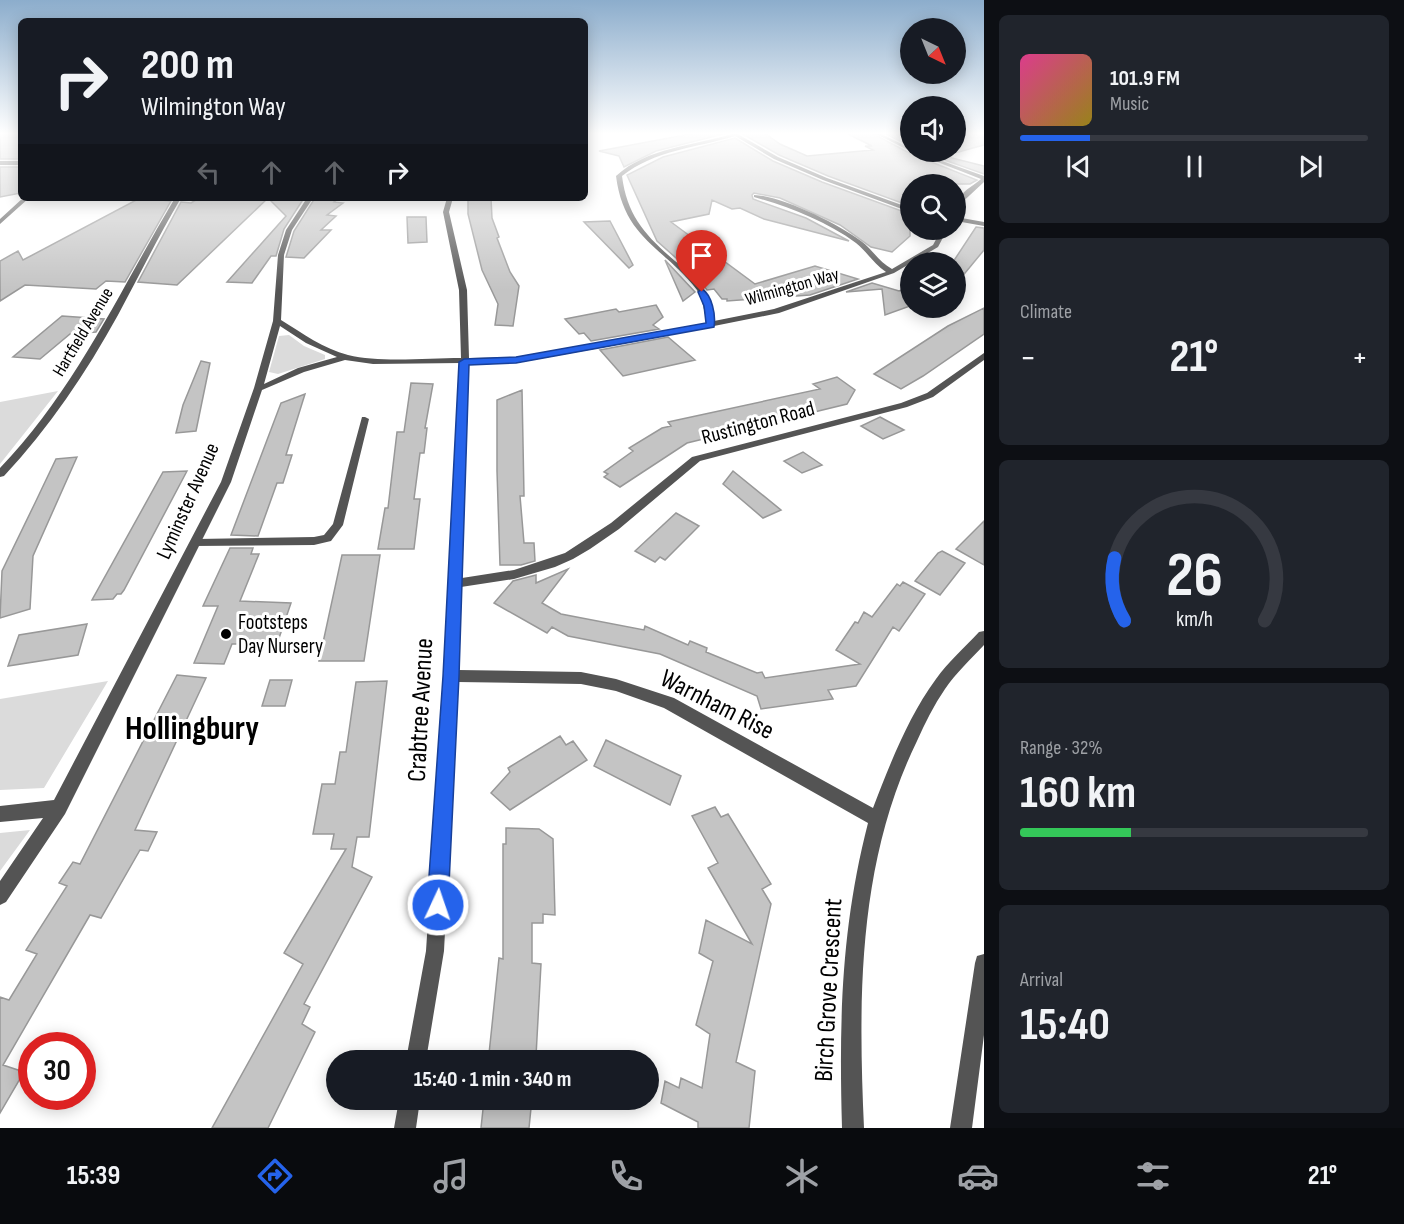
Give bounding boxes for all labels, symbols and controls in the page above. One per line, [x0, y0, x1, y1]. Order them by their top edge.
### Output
north arrow [900, 18, 966, 84]
map controls [900, 18, 966, 318]
text: 200 m [141, 40, 234, 91]
icon: right [42, 42, 120, 120]
text: 101.9 FM [1110, 65, 1180, 92]
text: Wilmington Way [141, 91, 286, 123]
text: Music [1110, 92, 1149, 116]
button: sound [900, 96, 966, 162]
icon: previous [1062, 150, 1095, 183]
icon: pause [1178, 150, 1211, 183]
icon: next [1294, 150, 1327, 183]
icon: left [192, 156, 225, 189]
icon: ahead [255, 156, 288, 189]
icon: ahead [318, 156, 351, 189]
icon: right [381, 156, 414, 189]
button: search [900, 174, 966, 240]
pin [676, 230, 727, 292]
icon: arrive [685, 239, 718, 272]
button: layers [900, 252, 966, 318]
street label: Wilmington Way [743, 264, 841, 310]
street label: Hartfield Avenue [48, 284, 118, 380]
text: Climate [1020, 300, 1072, 324]
text: 21° [1170, 330, 1218, 385]
text: − [1020, 338, 1036, 378]
text: + [1352, 338, 1368, 378]
street label: Rustington Road [699, 396, 817, 450]
street label: Lyminster Avenue [151, 439, 225, 563]
text: 26 [1166, 539, 1222, 614]
text: km/h [1175, 607, 1213, 632]
place label: Footsteps Day Nursery [238, 610, 323, 659]
marker: Footsteps Day Nursery [219, 627, 233, 641]
street label: Crabtree Avenue [402, 637, 440, 783]
street label: Warnham Rise [655, 663, 779, 747]
district label: Hollingbury [125, 709, 259, 749]
text: Range · 32% [1020, 736, 1103, 760]
text: 160 km [1020, 766, 1136, 821]
position arrow [406, 873, 470, 937]
street label: Birch Grove Crescent [809, 897, 849, 1082]
text: Arrival [1020, 968, 1063, 992]
text: 15:40 [1020, 998, 1110, 1053]
speed limit sign: 30 [18, 1032, 96, 1110]
text: 15:40 · 1 min · 340 m [414, 1066, 571, 1093]
icon: directions [254, 1155, 296, 1197]
icon: music [430, 1155, 472, 1197]
icon: phone [605, 1155, 647, 1197]
icon: climate [781, 1155, 823, 1197]
icon: car [957, 1155, 999, 1197]
icon: filters [1132, 1155, 1174, 1197]
text: 15:39 [67, 1160, 120, 1192]
text: 21° [1308, 1160, 1337, 1192]

